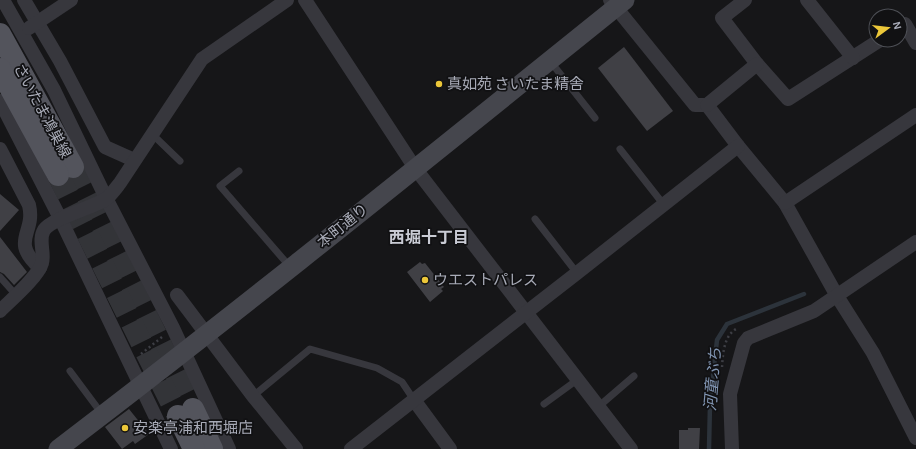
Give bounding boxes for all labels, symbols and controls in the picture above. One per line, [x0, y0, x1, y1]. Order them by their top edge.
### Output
north arrow [868, 8, 908, 48]
text: N [891, 20, 903, 31]
street label: さいたま鴻巣線 [11, 61, 74, 161]
place label: 真如苑 さいたま精舎 [447, 75, 584, 92]
marker: 真如苑 さいたま精舎 [434, 79, 444, 89]
street label: 本町通り [314, 201, 371, 251]
district label: 西堀十丁目 [389, 229, 469, 246]
place label: ウエストパレス [433, 273, 538, 288]
marker: ウエストパレス [420, 275, 430, 285]
water label: 河童ぶち [701, 346, 724, 412]
place label: 安楽亭浦和西堀店 [133, 419, 253, 436]
marker: 安楽亭浦和西堀店 [120, 423, 130, 433]

